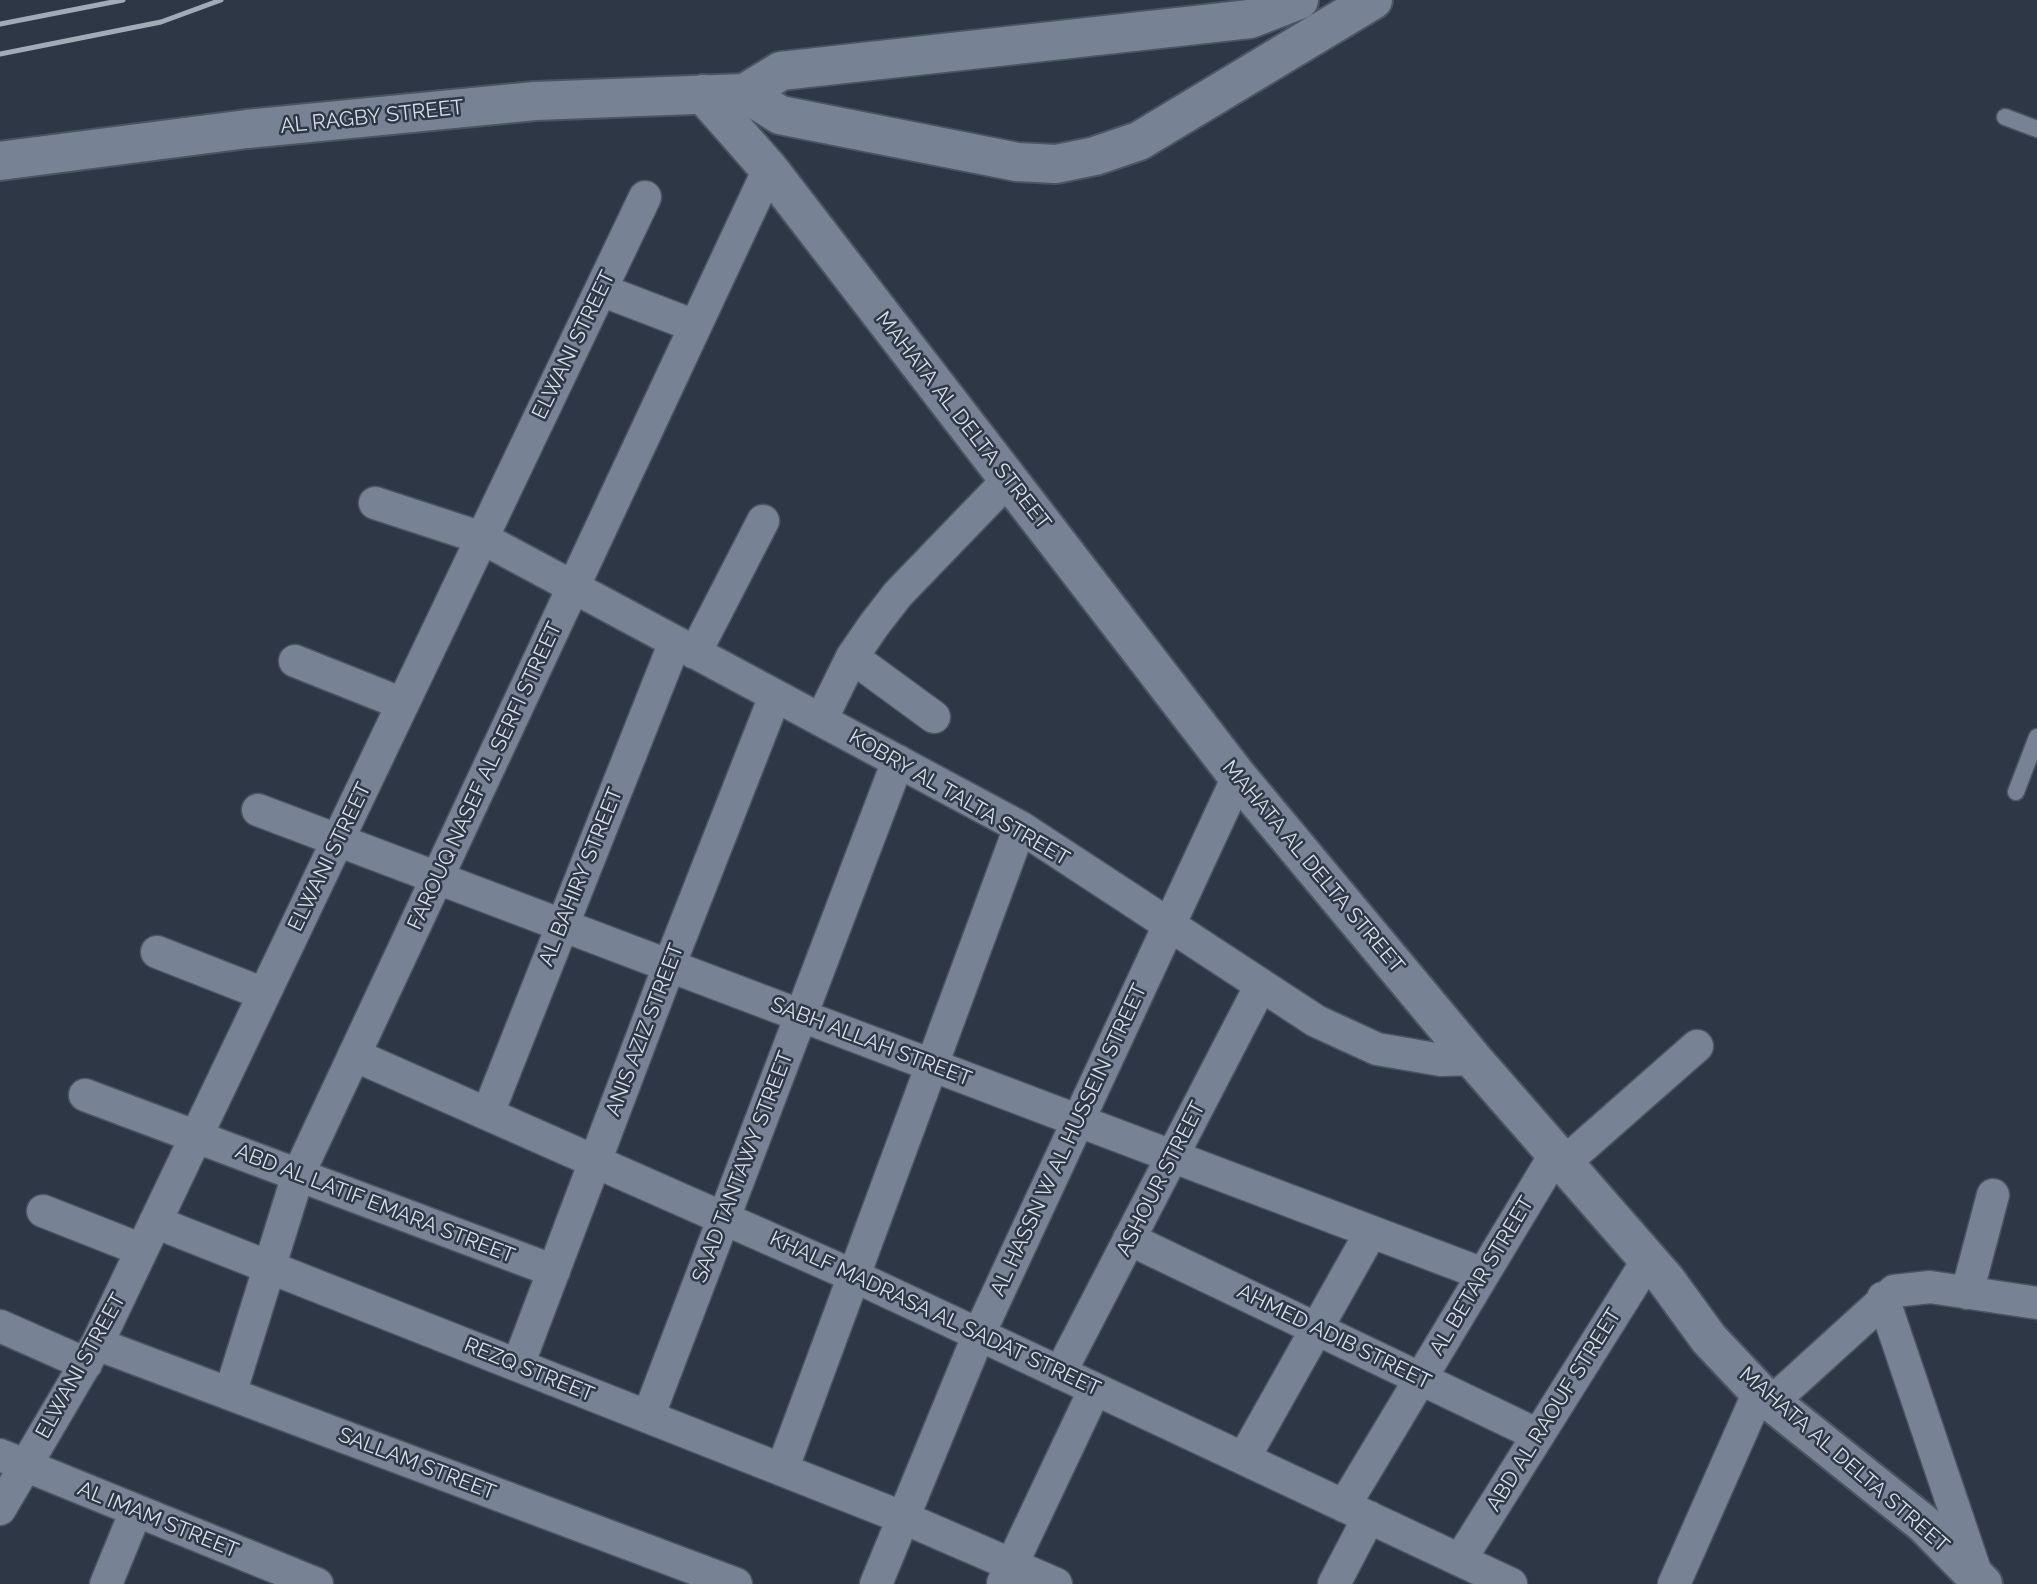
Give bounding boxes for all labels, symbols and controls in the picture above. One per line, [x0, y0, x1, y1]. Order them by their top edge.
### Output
street label: AL RAGBY STREET [279, 95, 465, 139]
street label: ELWANI STREET [527, 267, 621, 423]
street label: MAHATA AL DELTA STREET [870, 307, 1056, 535]
street label: FAROUQ NASEF AL SERFI STREET [402, 618, 568, 934]
street label: KOBRY AL TALTA STREET [844, 724, 1074, 872]
street label: MAHATA AL DELTA STREET [1217, 756, 1409, 978]
street label: ELWANI STREET [283, 779, 377, 935]
street label: AL BAHIRY STREET [534, 784, 628, 970]
street label: ANIS AZIZ STREET [601, 940, 689, 1120]
street label: AL HASSN W AL HUSSEIN STREET [985, 980, 1153, 1300]
street label: SABH ALLAH STREET [767, 992, 975, 1092]
street label: SAAD TANTAWY STREET [687, 1048, 799, 1286]
street label: ASHOUR STREET [1111, 1097, 1211, 1261]
street label: ABD AL LATIF EMARA STREET [232, 1139, 518, 1269]
street label: AL BETAR STREET [1425, 1192, 1539, 1360]
street label: KHALF MADRASA AL SADAT STREET [766, 1226, 1104, 1402]
street label: AHMED ADIB STREET [1233, 1279, 1435, 1395]
street label: ELWANI STREET [31, 1289, 131, 1443]
street label: ABD AL RAOUF STREET [1481, 1304, 1627, 1516]
street label: REZQ STREET [460, 1332, 598, 1408]
street label: MAHATA AL DELTA STREET [1734, 1362, 1954, 1558]
street label: SALLAM STREET [335, 1422, 499, 1506]
street label: AL IMAM STREET [74, 1476, 242, 1564]

